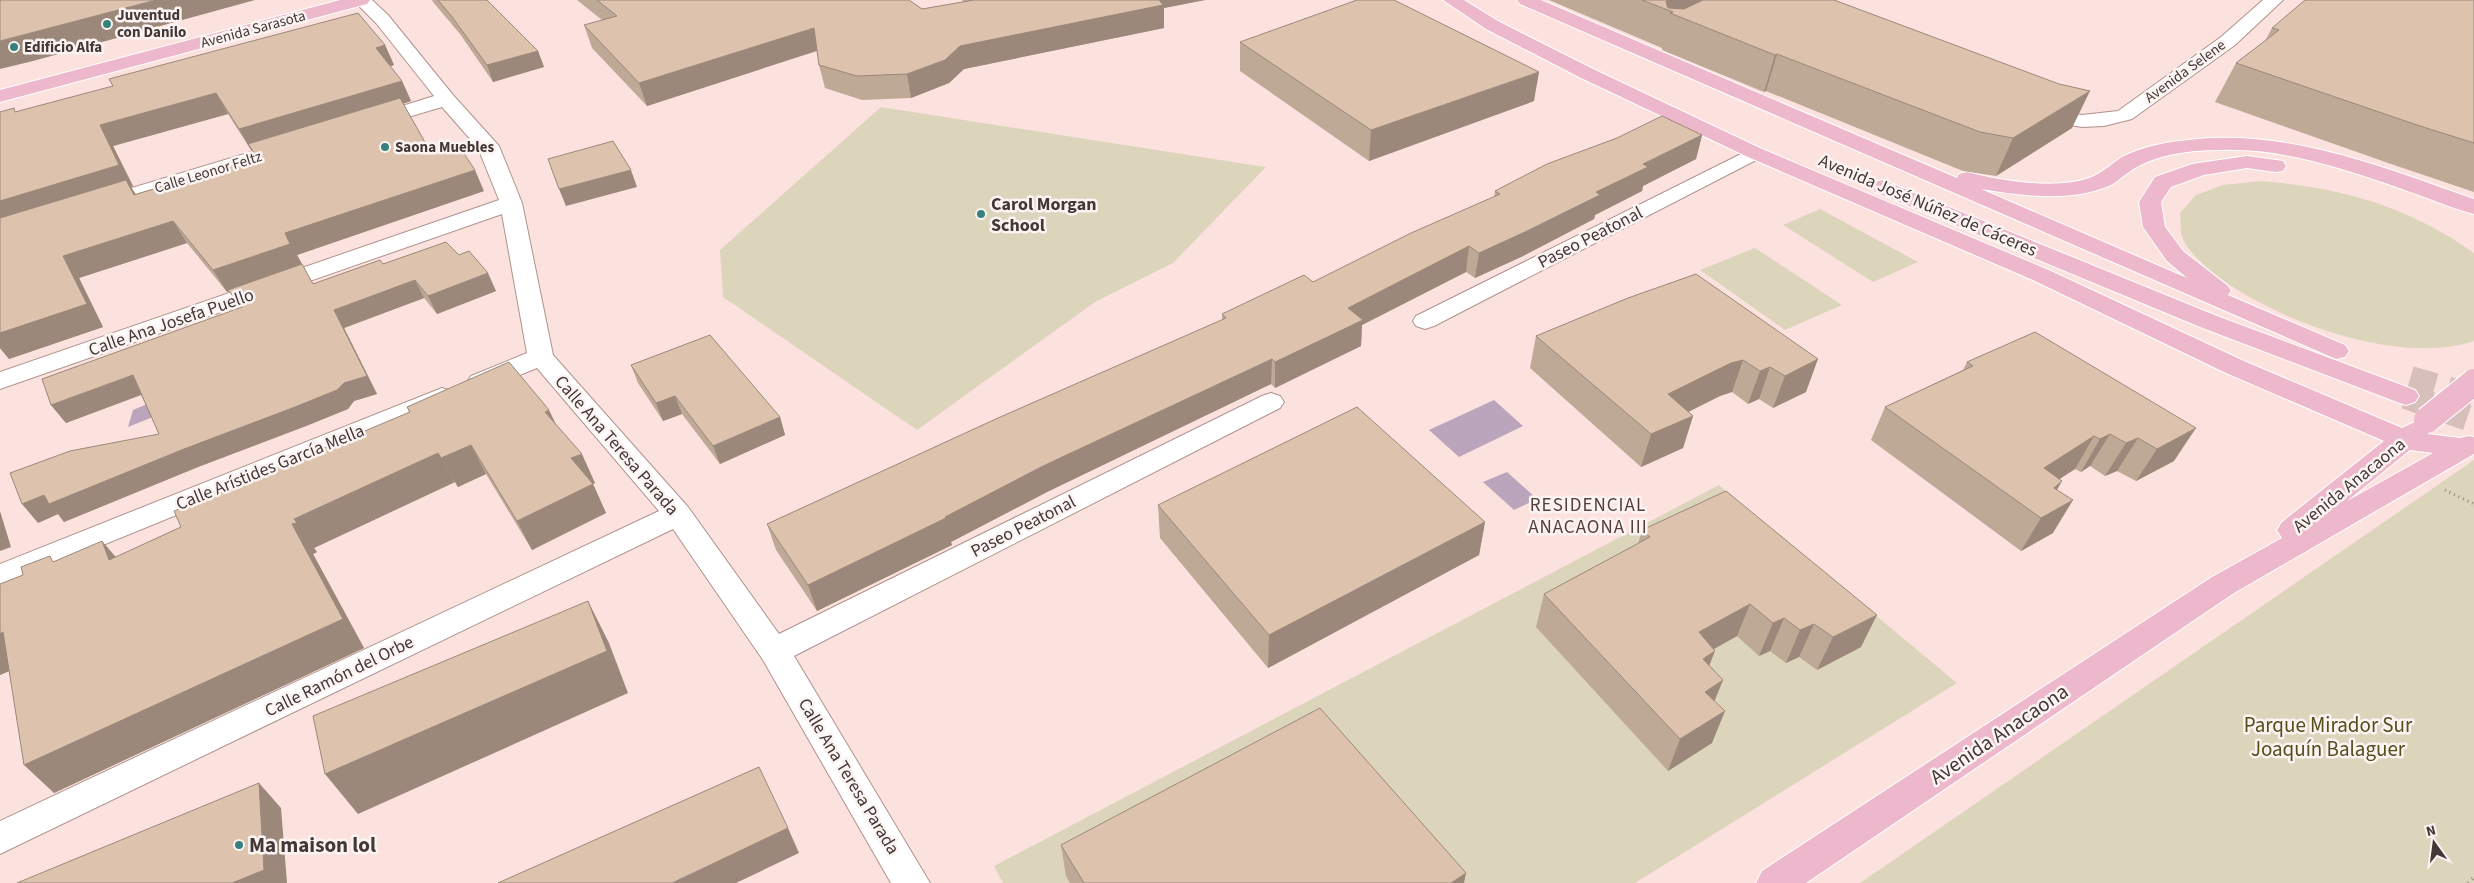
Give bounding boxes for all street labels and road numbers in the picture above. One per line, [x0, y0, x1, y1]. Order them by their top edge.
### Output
street label: Avenida Sarasota [198, 5, 308, 54]
street label: Avenida Selene [2140, 35, 2230, 108]
street label: Calle Leonor Feltz [152, 146, 264, 199]
street label: Avenida José Núñez de Cáceres [1815, 148, 2041, 263]
street label: Paseo Peatonal [1533, 200, 1647, 275]
street label: Calle Ana Josefa Puello [85, 282, 257, 363]
street label: Calle Ana Teresa Parada [549, 370, 685, 521]
street label: Calle Arístides García Mella [172, 418, 368, 517]
street label: Avenida Anacaona [2288, 432, 2411, 539]
street label: Paseo Peatonal [966, 489, 1080, 564]
street label: Calle Ramón del Orbe [261, 630, 418, 723]
street label: Avenida Anacaona [1924, 676, 2074, 792]
street label: Calle Ana Teresa Parada [792, 693, 905, 859]

